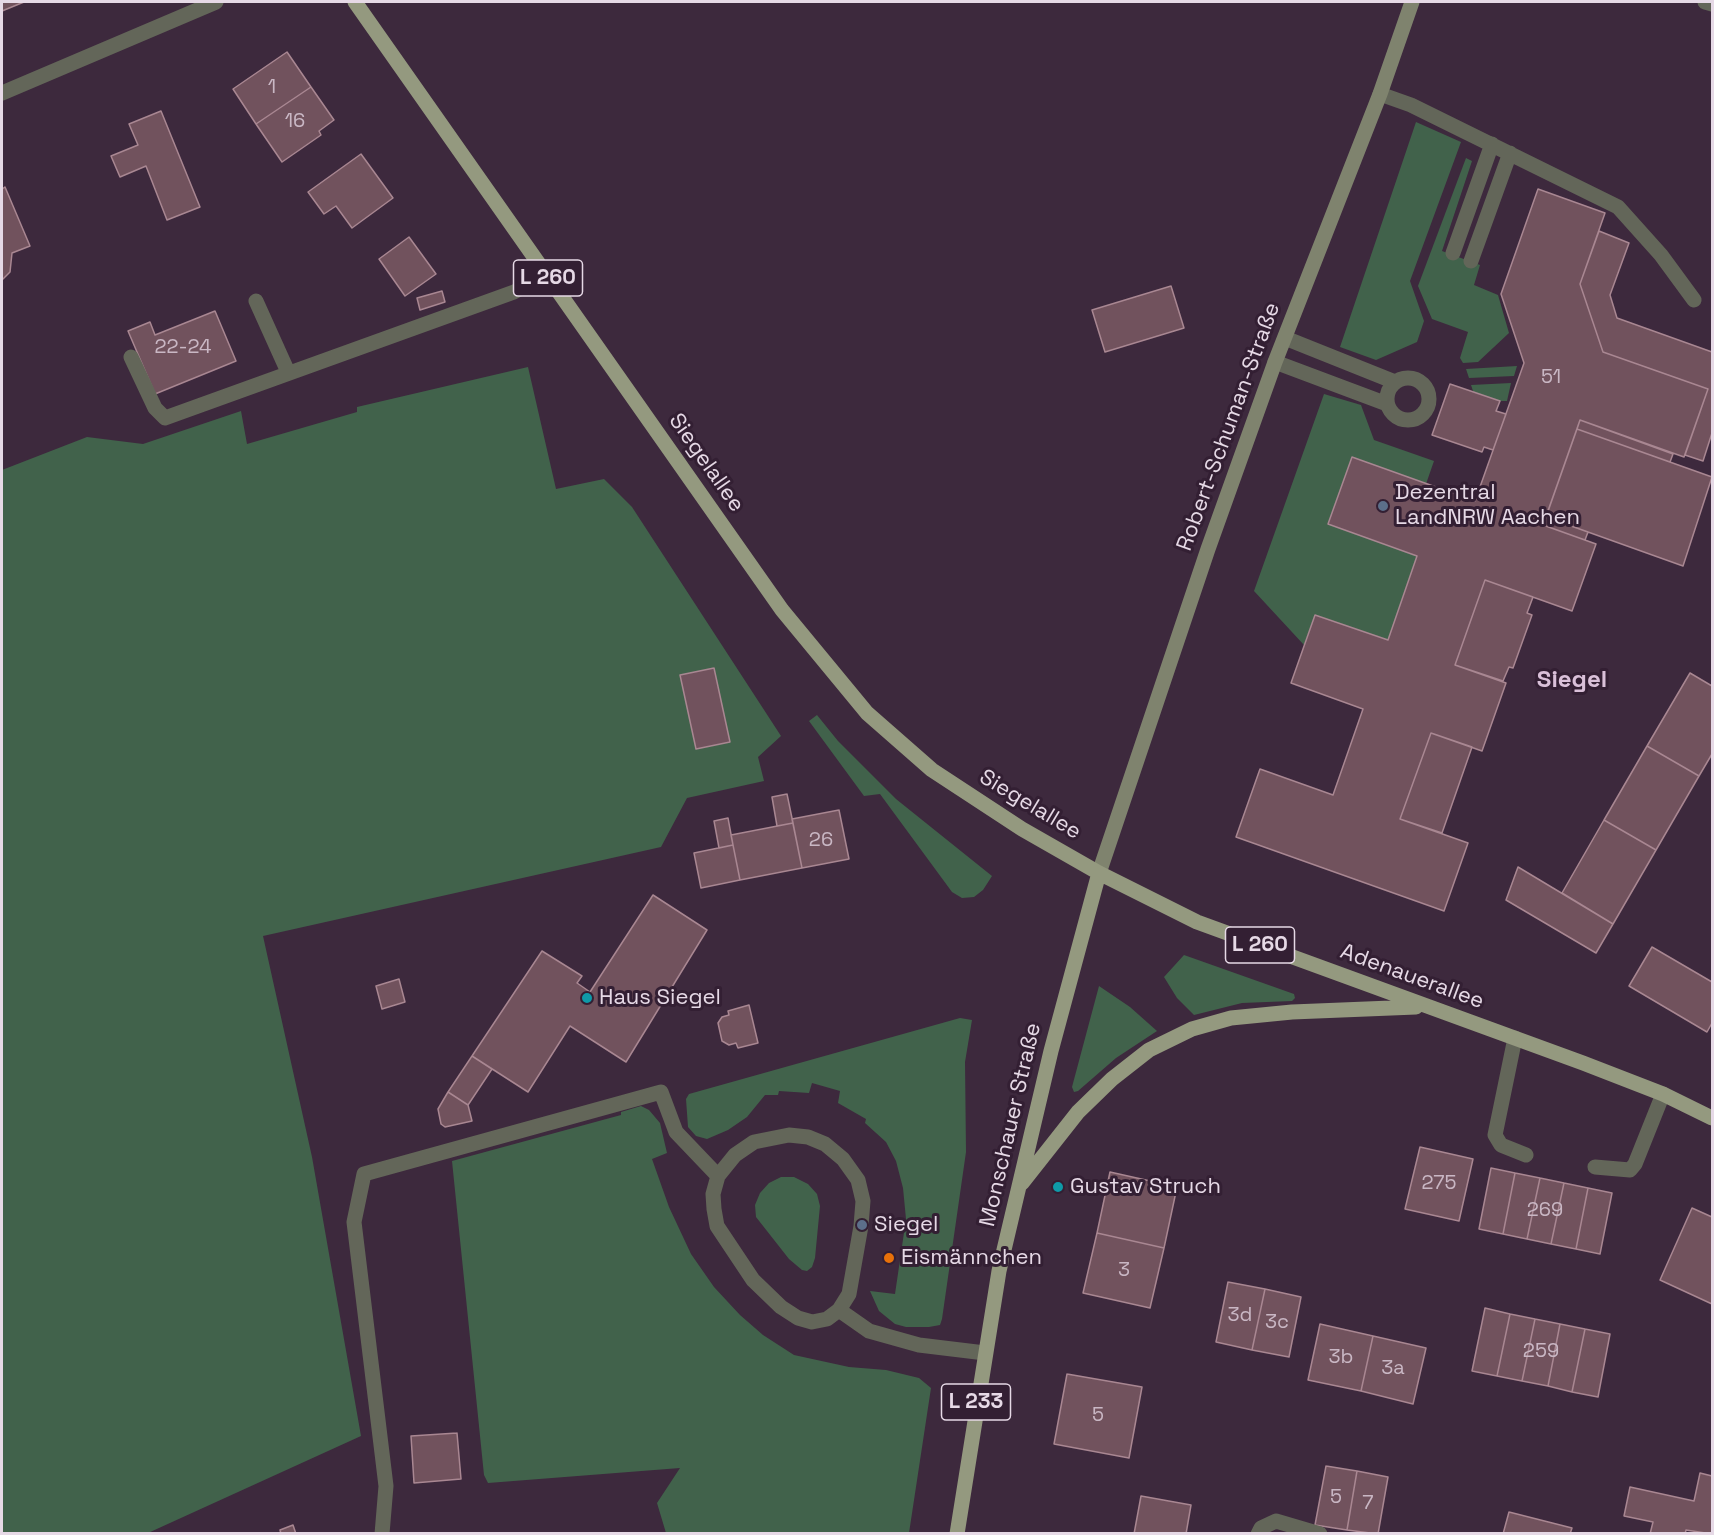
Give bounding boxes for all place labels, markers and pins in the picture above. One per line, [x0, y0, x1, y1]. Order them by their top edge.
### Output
place label: Dezentral LandNRW Aachen [1395, 480, 1580, 532]
marker: Dezentral LandNRW Aachen [1376, 499, 1390, 513]
place label: Haus Siegel [599, 985, 721, 1011]
marker: Haus Siegel [580, 991, 594, 1005]
place label: Gustav Struch [1070, 1174, 1221, 1200]
marker: Gustav Struch [1051, 1180, 1065, 1194]
place label: Siegel [874, 1212, 938, 1238]
marker: Siegel [855, 1218, 869, 1232]
place label: Eismännchen [901, 1245, 1042, 1271]
marker: Eismännchen [882, 1251, 896, 1265]

